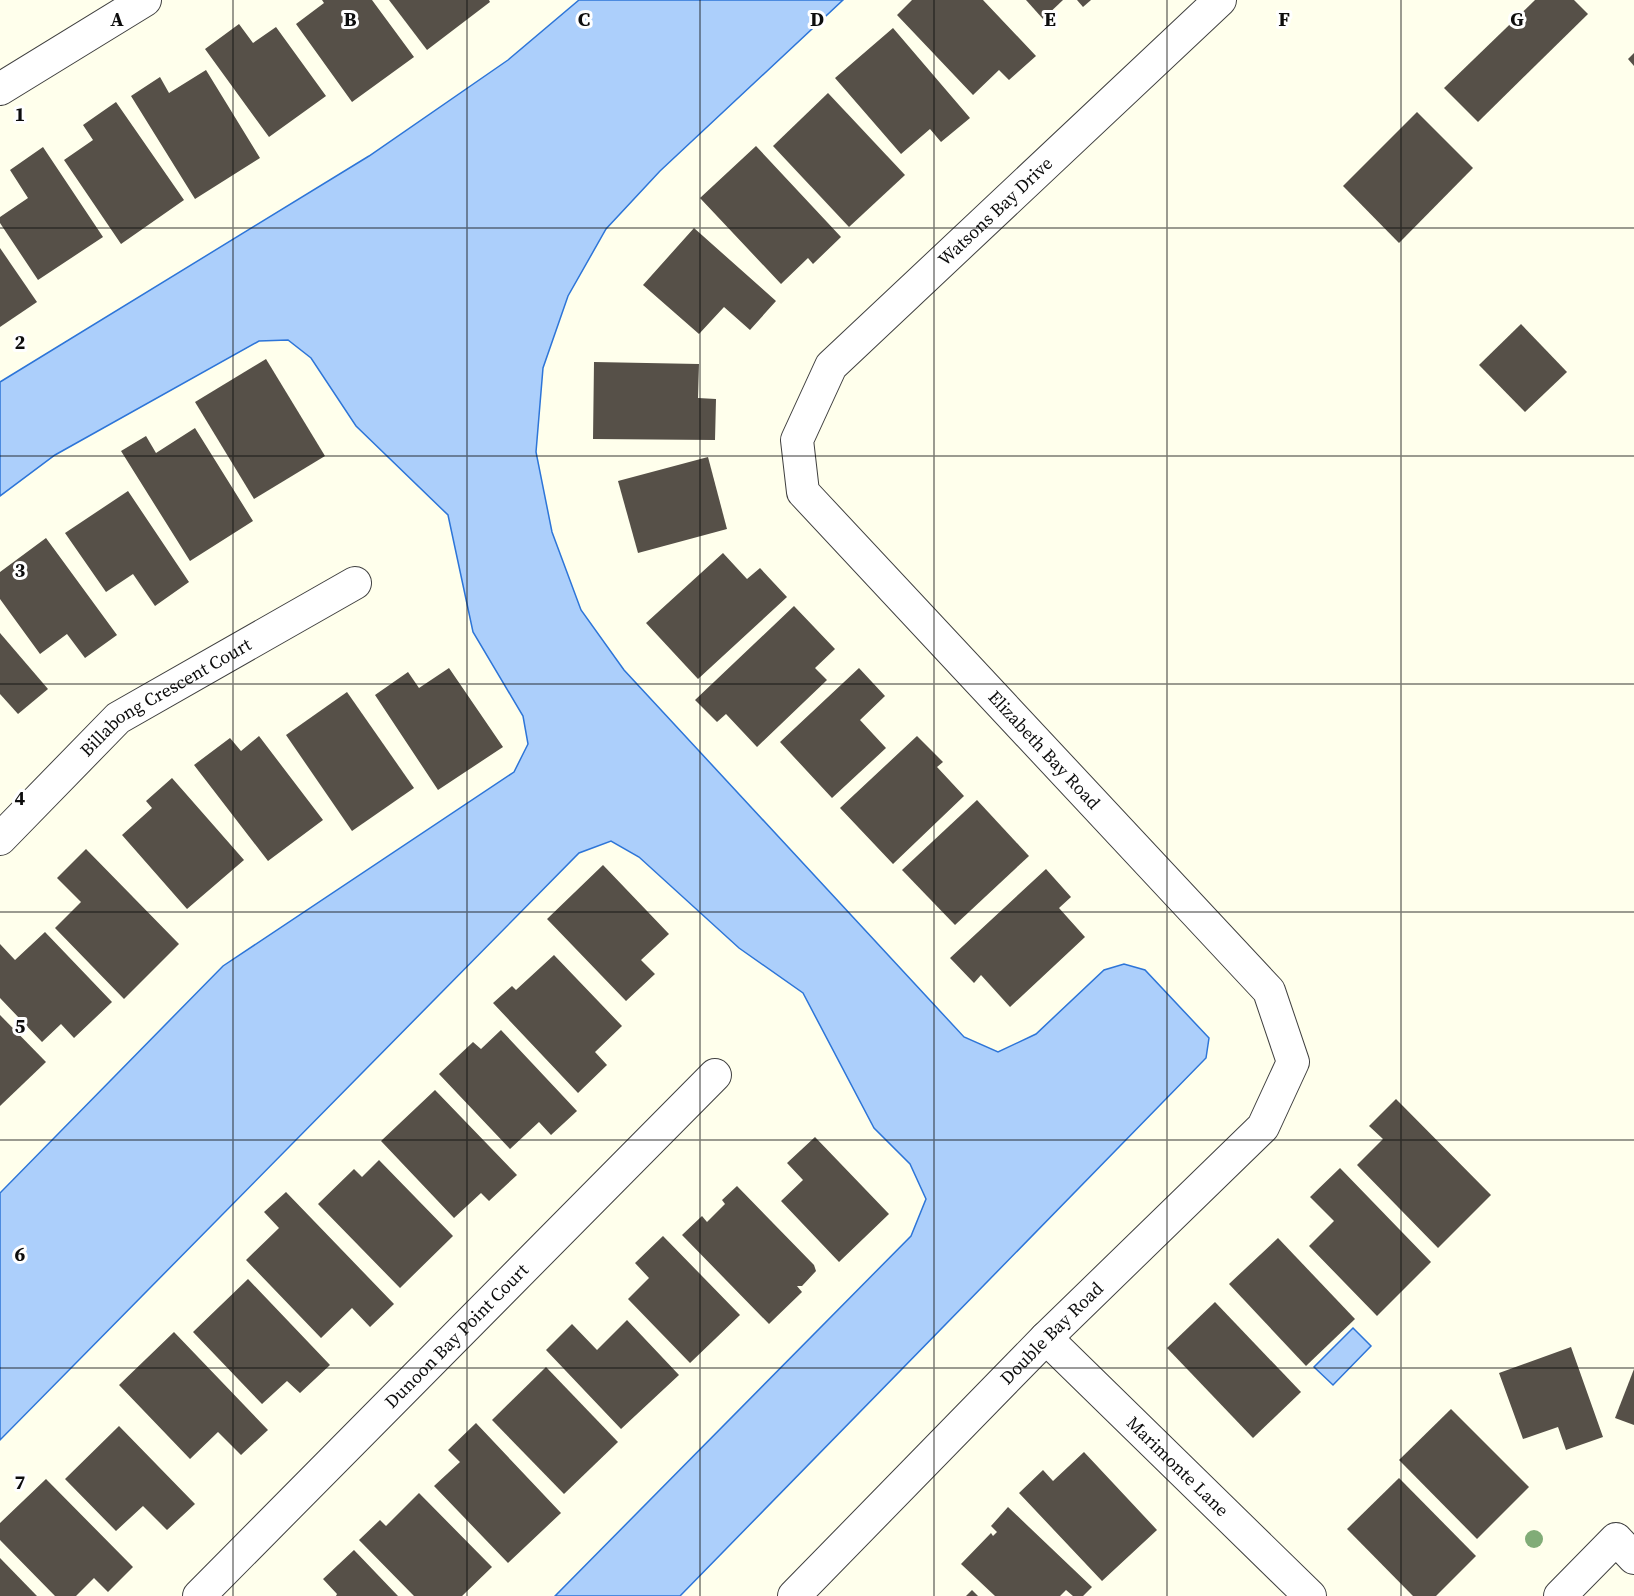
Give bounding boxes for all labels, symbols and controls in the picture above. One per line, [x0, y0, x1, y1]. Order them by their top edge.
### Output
text: A [110, 5, 124, 33]
text: B [343, 5, 357, 33]
text: C [578, 5, 590, 33]
text: D [810, 5, 824, 33]
text: E [1044, 5, 1056, 33]
text: F [1278, 5, 1290, 33]
text: G [1510, 5, 1524, 33]
text: 1 [15, 100, 25, 128]
street label: Watsons Bay Drive [932, 151, 1058, 271]
text: 2 [15, 328, 26, 356]
text: 3 [15, 556, 26, 584]
street label: Billabong Crescent Court [74, 632, 256, 762]
street label: Elizabeth Bay Road [983, 685, 1106, 814]
text: 4 [15, 784, 26, 812]
text: 5 [15, 1012, 26, 1040]
text: 6 [15, 1240, 26, 1268]
street label: Dunoon Bay Point Court [379, 1258, 534, 1414]
street label: Double Bay Road [994, 1276, 1109, 1390]
street label: Marimonte Lane [1121, 1410, 1235, 1522]
text: 7 [15, 1468, 26, 1496]

